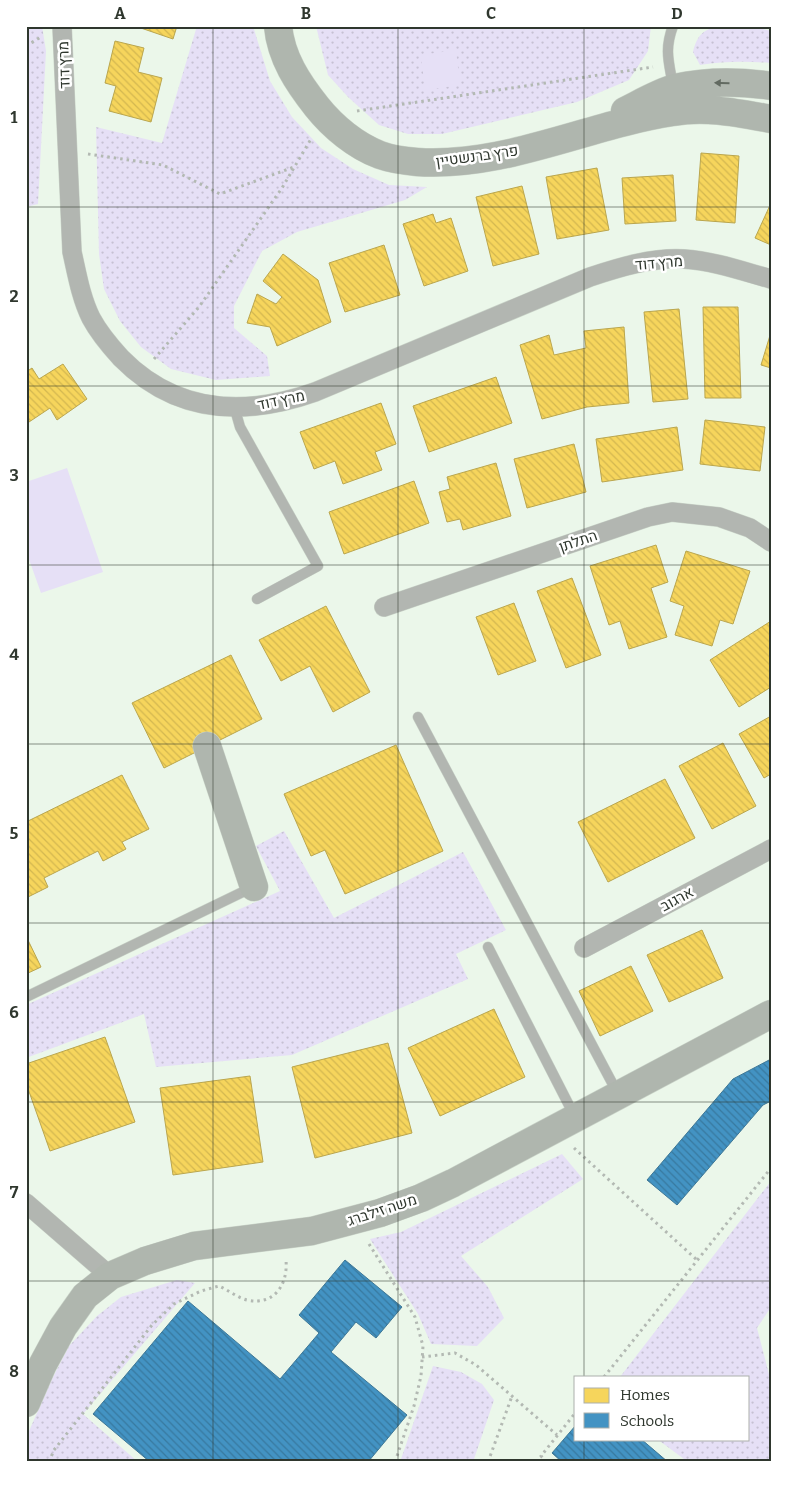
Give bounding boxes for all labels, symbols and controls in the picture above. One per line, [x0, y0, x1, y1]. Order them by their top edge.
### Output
text: A [114, 4, 126, 23]
text: B [301, 4, 311, 23]
text: C [486, 4, 496, 23]
text: D [671, 4, 683, 23]
street label: מרץ דוד [54, 41, 74, 89]
one-way arrow [714, 79, 730, 87]
text: 1 [11, 108, 18, 127]
street label: פרץ ברנשטיין [435, 141, 519, 171]
street label: מרץ דוד [634, 252, 684, 274]
text: 2 [9, 287, 19, 306]
street label: מרץ דוד [256, 386, 306, 414]
text: 3 [9, 466, 19, 485]
street label: התלתן [556, 526, 600, 556]
text: 4 [9, 645, 19, 664]
text: 5 [10, 824, 19, 843]
street label: ארגוב [657, 883, 697, 915]
text: 6 [9, 1003, 19, 1022]
text: 7 [10, 1183, 19, 1202]
street label: משה זילברג [345, 1190, 419, 1230]
text: 8 [9, 1362, 19, 1381]
legend [574, 1376, 750, 1440]
text: Homes [620, 1386, 670, 1404]
text: Schools [620, 1412, 674, 1430]

